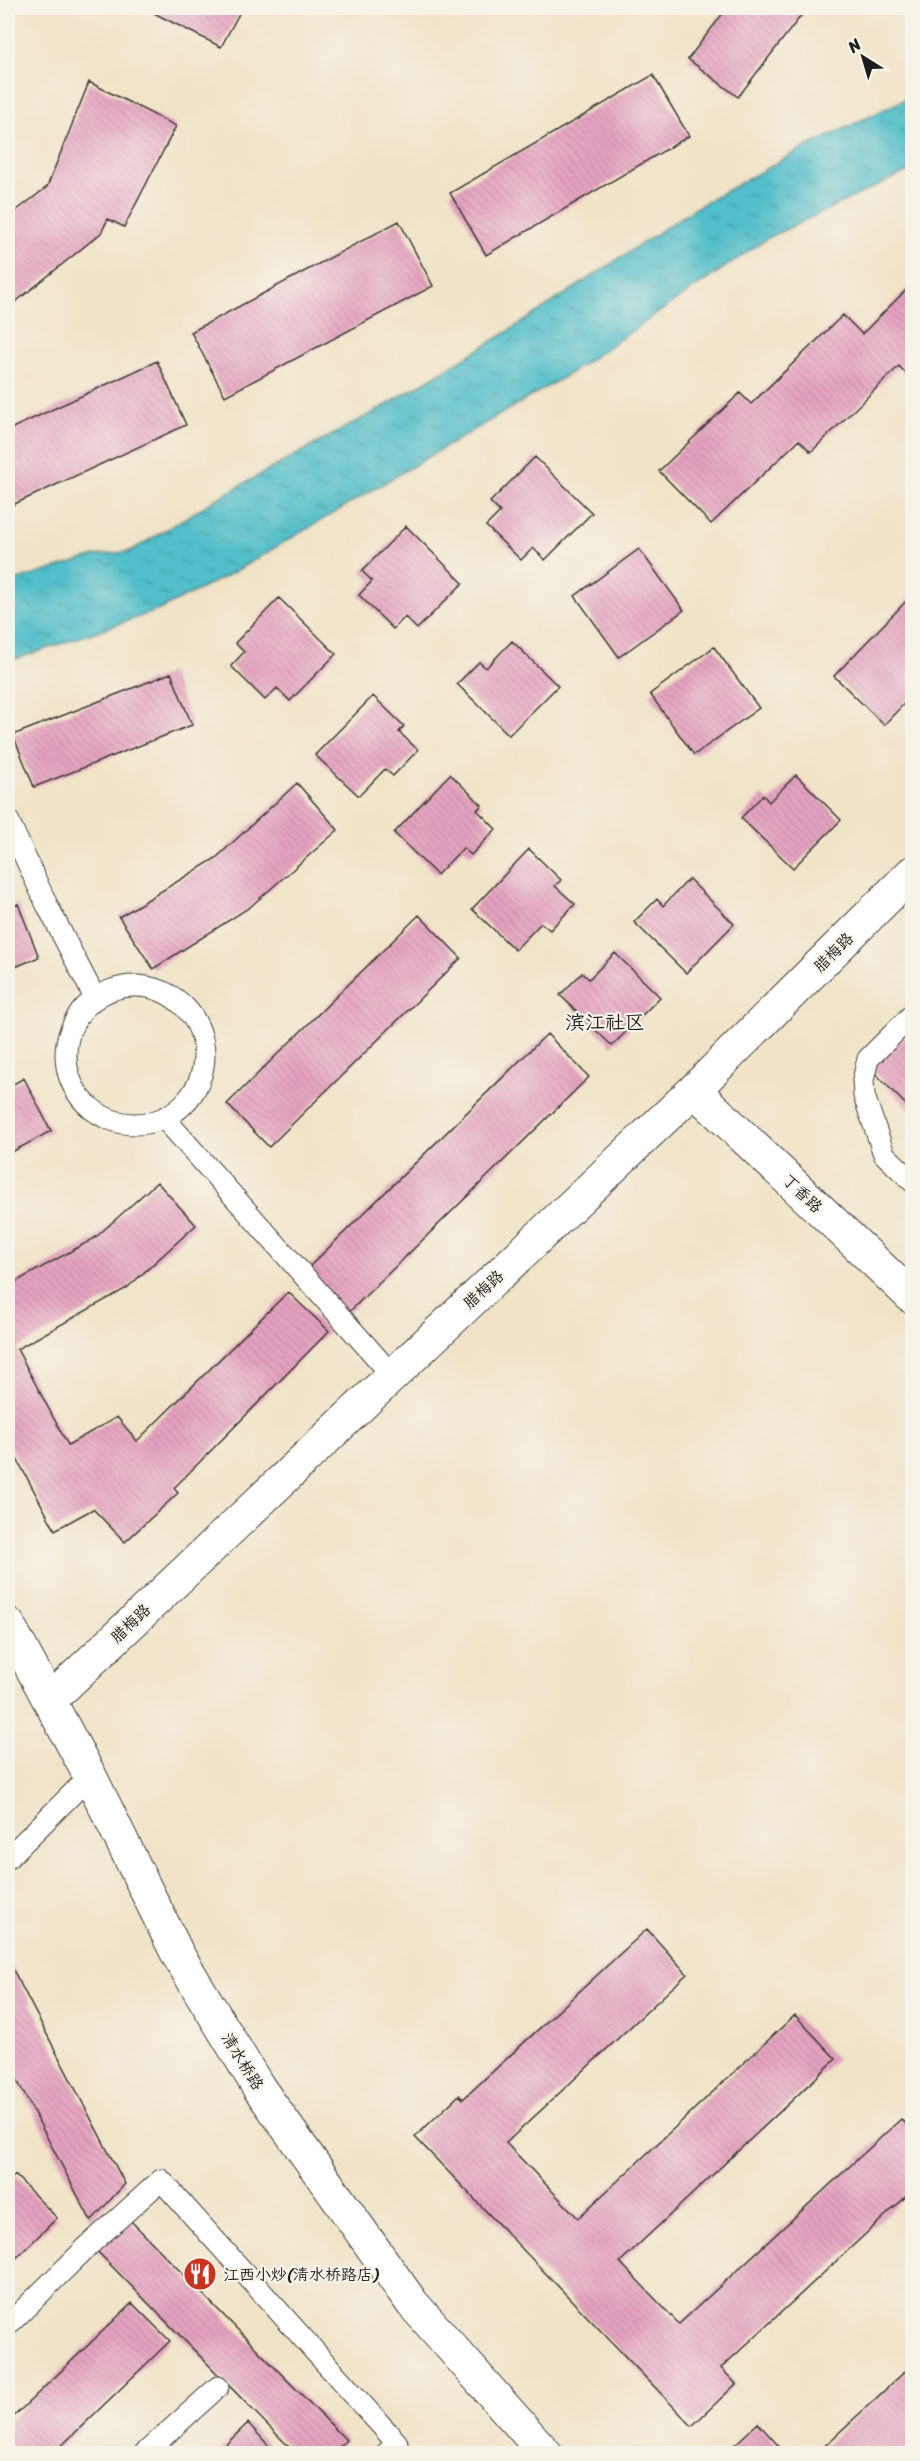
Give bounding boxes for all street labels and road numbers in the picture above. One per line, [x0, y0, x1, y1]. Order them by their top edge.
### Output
street label: 腊梅路 [806, 925, 861, 980]
street label: 丁香路 [775, 1166, 830, 1220]
street label: 腊梅路 [456, 1262, 511, 1316]
street label: 腊梅路 [103, 1596, 158, 1650]
street label: 清水桥路 [213, 2026, 272, 2096]

